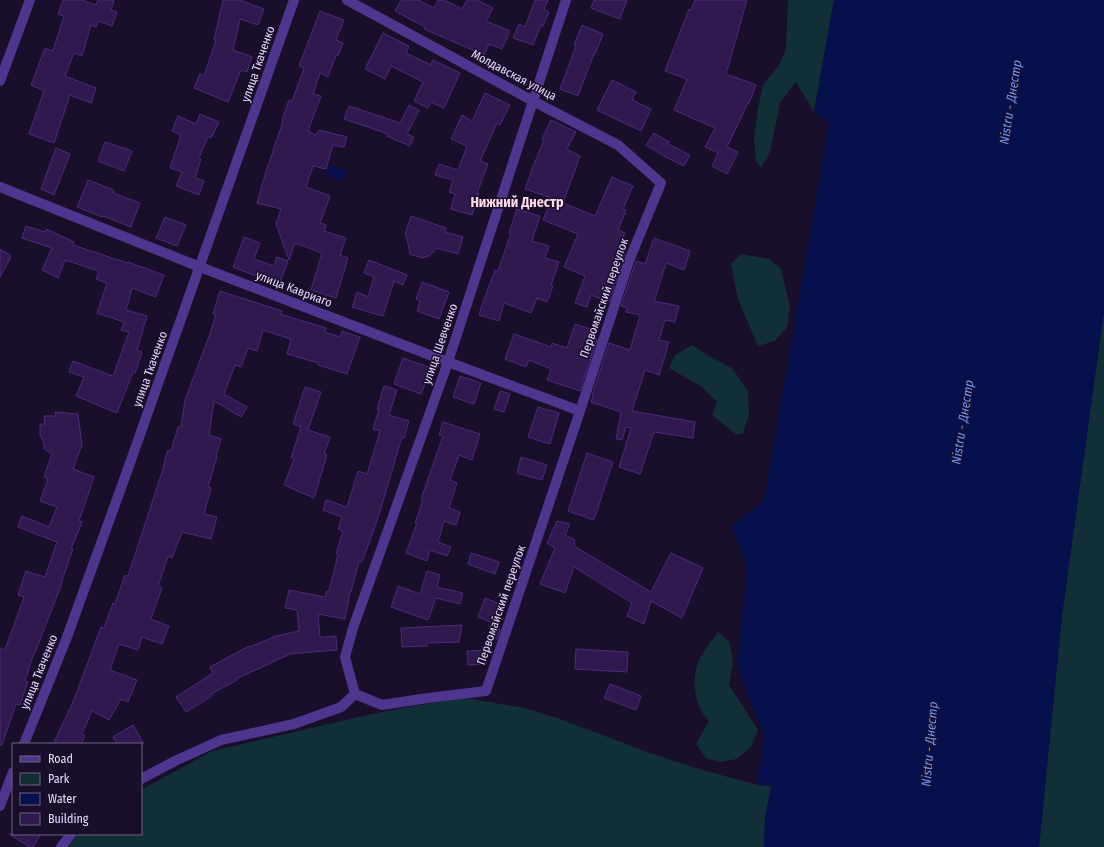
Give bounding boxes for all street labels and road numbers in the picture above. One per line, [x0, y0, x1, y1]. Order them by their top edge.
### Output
street label: улица Ткаченко [238, 24, 278, 104]
street label: Молдавская улица [469, 47, 559, 103]
street label: Первомайский переулок [577, 236, 631, 360]
street label: улица Кавриаго [254, 268, 334, 310]
street label: улица Шевченко [420, 302, 460, 386]
street label: улица Ткаченко [130, 329, 170, 409]
street label: Первомайский переулок [474, 543, 528, 667]
street label: улица Ткаченко [18, 633, 60, 711]

